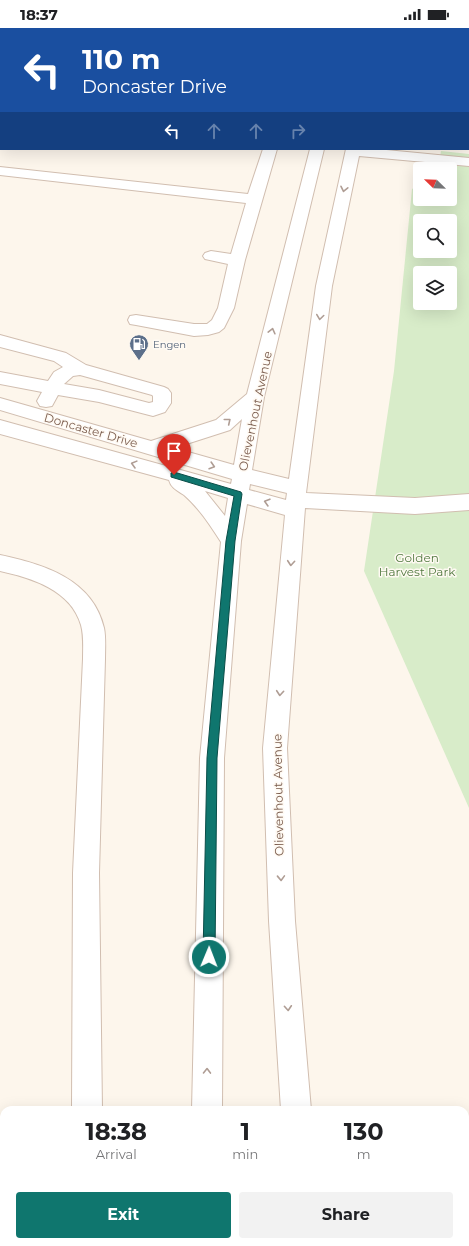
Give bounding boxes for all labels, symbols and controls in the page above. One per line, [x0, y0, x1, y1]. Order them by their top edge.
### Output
text: 18:37 [20, 5, 58, 24]
text: 110 m [82, 42, 160, 76]
icon: left [16, 44, 68, 96]
text: Doncaster Drive [82, 76, 227, 98]
icon: left [161, 120, 183, 142]
icon: ahead [203, 120, 225, 142]
icon: ahead [245, 120, 267, 142]
icon: right [287, 120, 309, 142]
north arrow [413, 162, 457, 206]
map controls [413, 162, 457, 310]
one-way arrow [341, 186, 349, 192]
button: search [413, 214, 457, 258]
button: layers [413, 266, 457, 310]
one-way arrow [316, 314, 325, 320]
one-way arrow [267, 328, 276, 335]
fuel station icon: Engen [128, 333, 150, 361]
place label: Engen [153, 338, 186, 351]
street label: Olievenhout Avenue [235, 350, 275, 472]
street label: Doncaster Drive [43, 409, 139, 451]
one-way arrow [223, 418, 230, 425]
pin [157, 434, 191, 475]
icon: arrive [163, 440, 185, 462]
one-way arrow [130, 460, 137, 469]
one-way arrow [208, 461, 215, 470]
one-way arrow [264, 498, 271, 507]
park label: Golden Harvest Park [379, 550, 456, 579]
one-way arrow [287, 560, 296, 566]
one-way arrow [276, 690, 285, 696]
street label: Olievenhout Avenue [269, 734, 287, 856]
one-way arrow [276, 875, 285, 881]
position arrow [188, 936, 230, 978]
one-way arrow [284, 1005, 293, 1011]
one-way arrow [203, 1068, 211, 1074]
text: 18:38 [85, 1117, 147, 1146]
text: 1 [241, 1117, 250, 1146]
text: 130 [344, 1117, 384, 1146]
text: Arrival [96, 1146, 137, 1162]
text: min [232, 1146, 258, 1162]
text: m [357, 1146, 371, 1162]
button: Exit [16, 1192, 231, 1238]
button: Share [239, 1192, 453, 1238]

